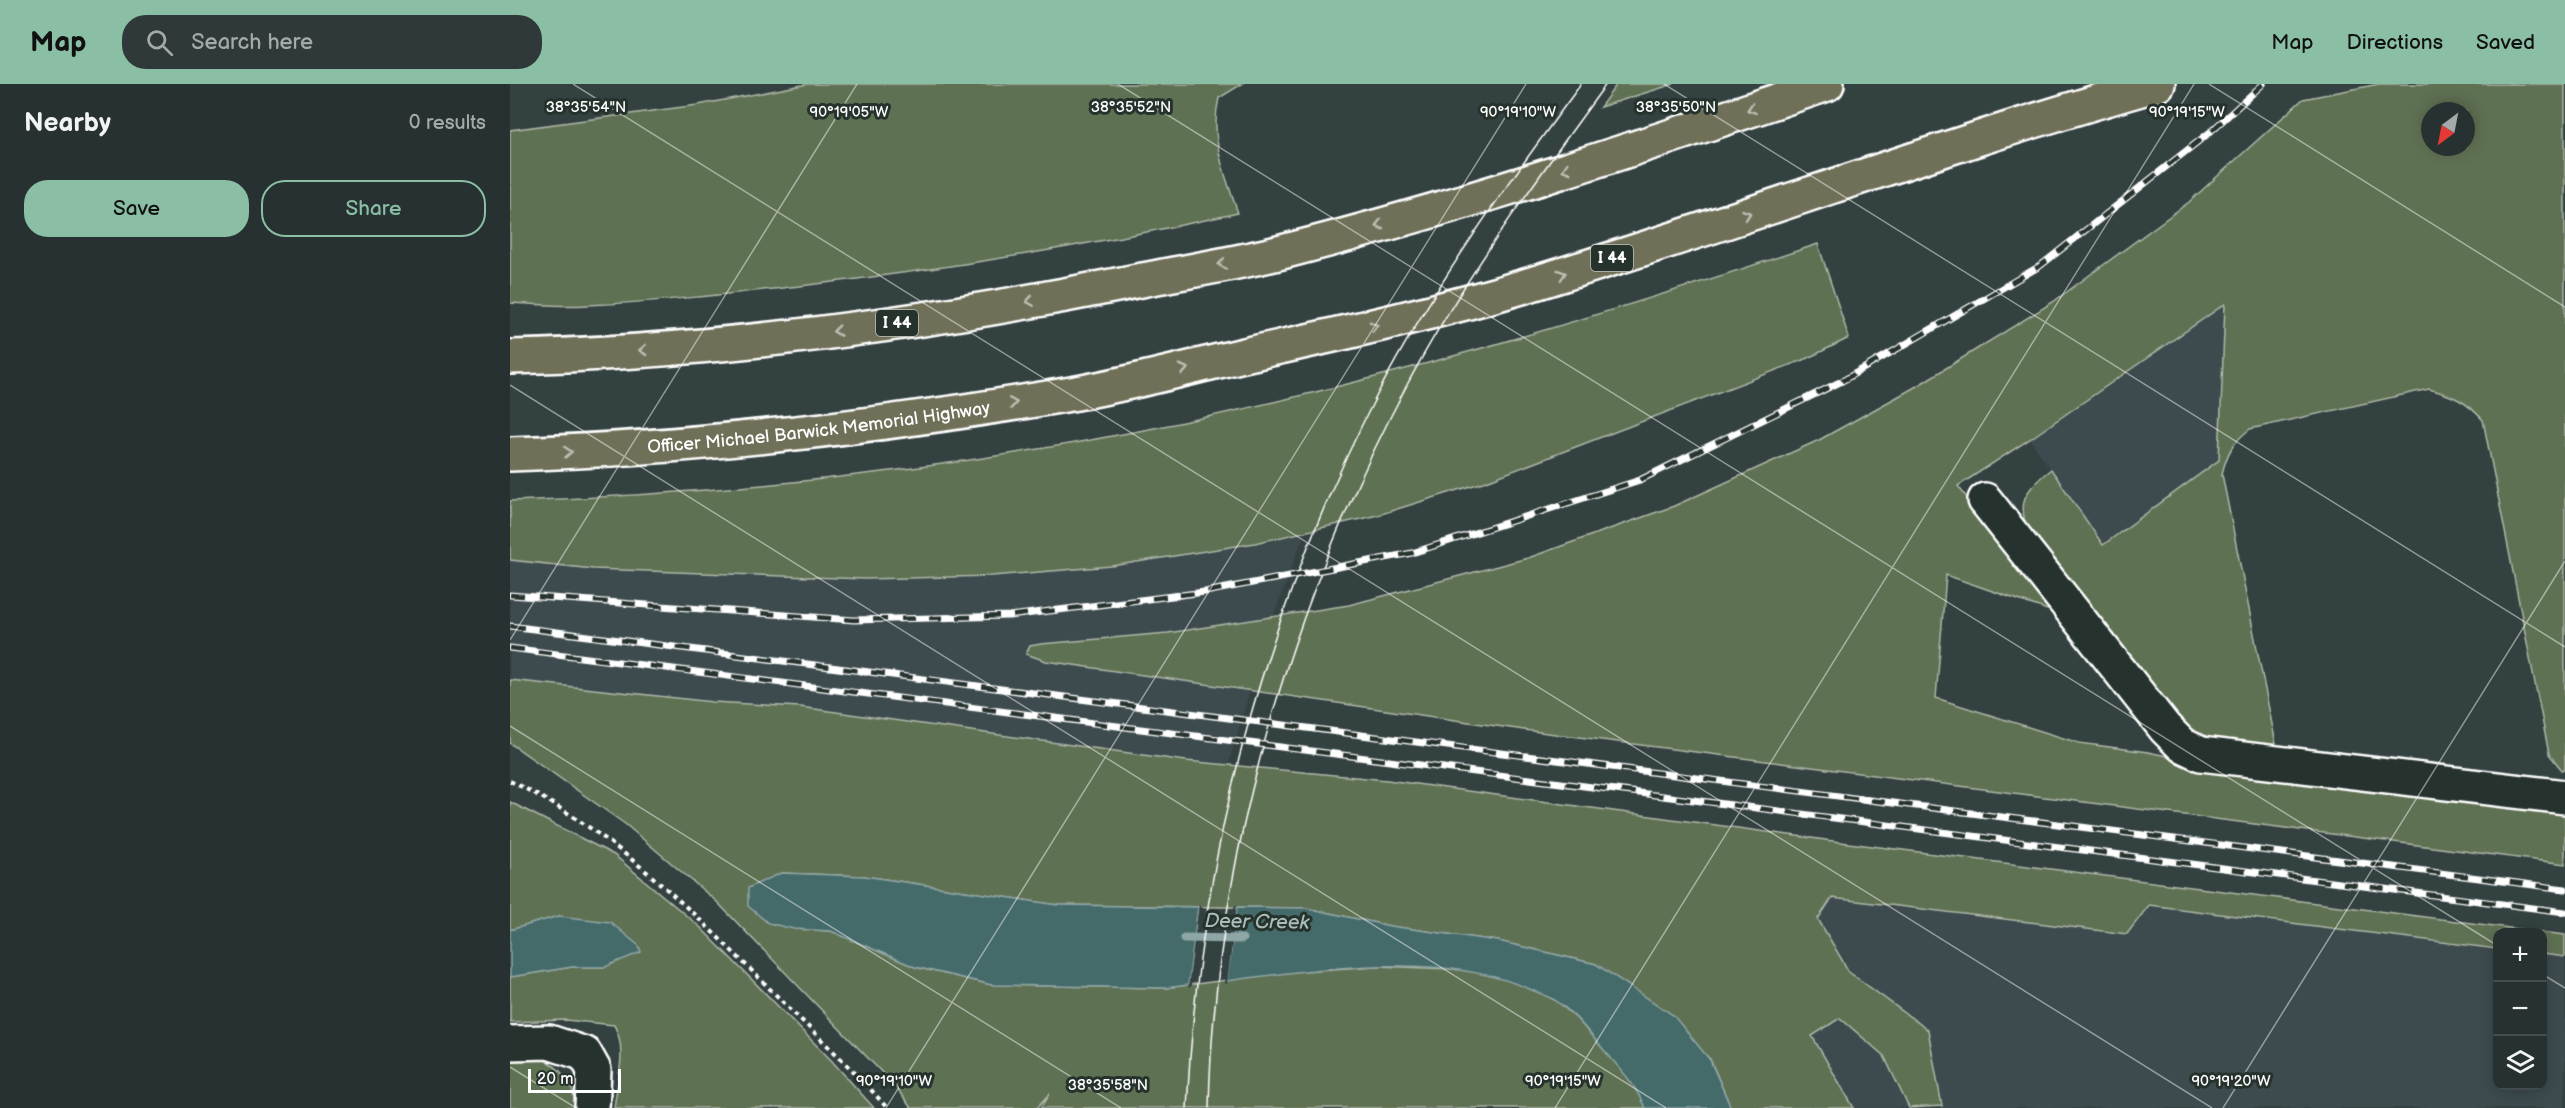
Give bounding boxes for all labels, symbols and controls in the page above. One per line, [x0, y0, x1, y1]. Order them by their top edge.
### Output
search box [122, 15, 542, 69]
text: Map [30, 26, 86, 59]
icon: search [143, 26, 176, 59]
text: Search here [191, 29, 313, 56]
text: Map [2271, 30, 2314, 55]
text: Directions [2347, 30, 2443, 55]
text: Saved [2476, 30, 2535, 55]
text: 38°35'54"N [546, 98, 626, 117]
text: 38°35'52"N [1091, 98, 1171, 117]
text: 38°35'50"N [1636, 98, 1716, 117]
one-way arrow [1747, 102, 1757, 115]
north arrow [2421, 102, 2475, 156]
text: 90°19'05"W [810, 103, 889, 122]
text: 90°19'10"W [1480, 103, 1556, 122]
text: 90°19'15"W [2149, 103, 2225, 122]
text: Nearby [24, 108, 111, 139]
text: 0 results [409, 111, 486, 135]
one-way arrow [1561, 162, 1572, 174]
button: Save [24, 180, 249, 237]
button: Share [261, 180, 486, 237]
one-way arrow [1742, 209, 1752, 221]
one-way arrow [1374, 218, 1385, 230]
road number: I 44 [1591, 245, 1633, 271]
one-way arrow [1217, 257, 1227, 270]
one-way arrow [1556, 269, 1567, 281]
one-way arrow [1026, 295, 1035, 307]
road number: I 44 [876, 310, 918, 336]
one-way arrow [1368, 321, 1379, 333]
one-way arrow [833, 324, 842, 337]
one-way arrow [639, 343, 648, 356]
one-way arrow [1179, 363, 1189, 376]
street label: Officer Michael Barwick Memorial Highway [647, 397, 992, 457]
one-way arrow [1007, 397, 1017, 410]
one-way arrow [564, 445, 573, 458]
water label: Deer Creek [1204, 909, 1311, 935]
map controls [2493, 928, 2547, 1090]
button: + [2493, 928, 2547, 982]
button: − [2493, 982, 2547, 1036]
button: layers [2493, 1036, 2547, 1090]
scale bar [528, 1066, 621, 1094]
text: 20 m [537, 1070, 573, 1089]
text: 90°19'10"W [856, 1072, 932, 1091]
text: 90°19'15"W [1525, 1072, 1601, 1091]
text: 90°19'20"W [2191, 1072, 2271, 1091]
text: 38°35'58"N [1068, 1076, 1148, 1095]

